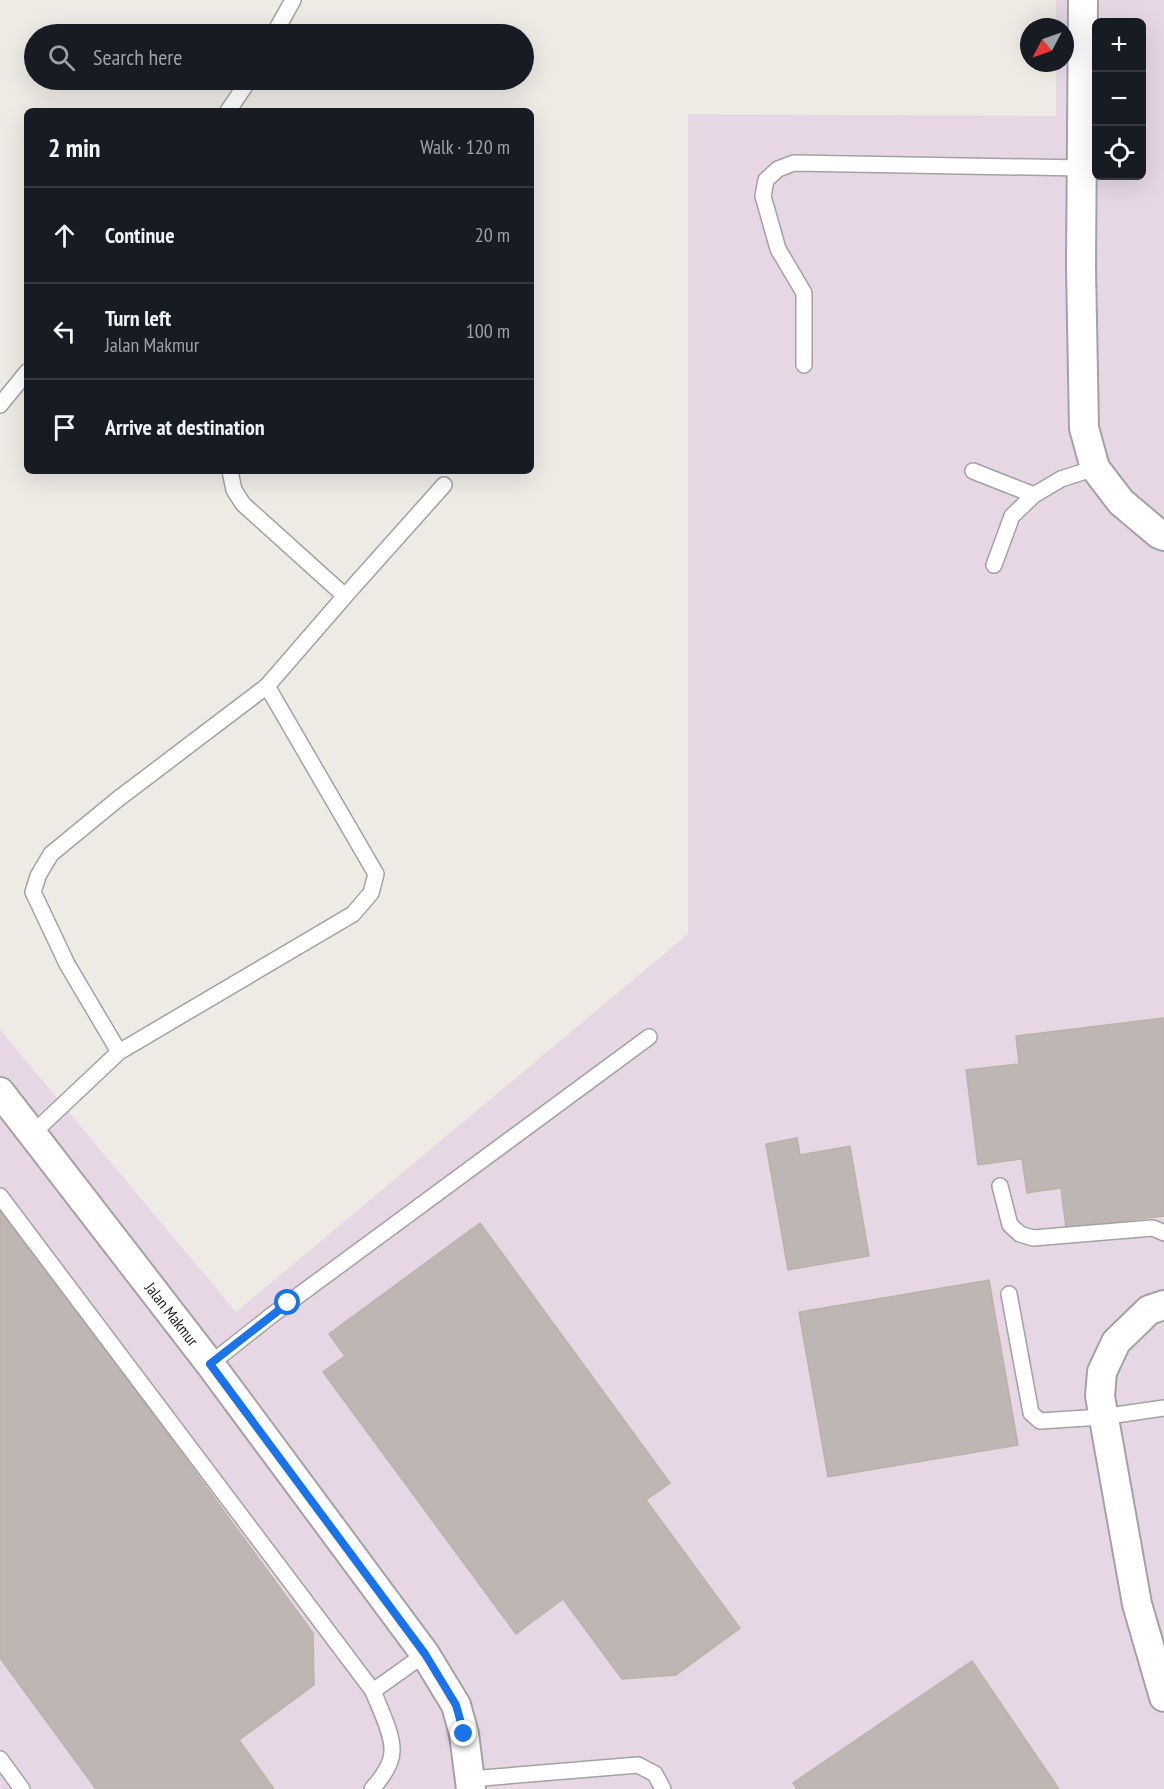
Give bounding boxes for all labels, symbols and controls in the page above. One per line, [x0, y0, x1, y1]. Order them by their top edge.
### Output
north arrow [1020, 18, 1074, 72]
map controls [1092, 18, 1146, 180]
button: + [1092, 18, 1146, 72]
search box [24, 24, 534, 90]
icon: search [45, 41, 78, 74]
text: Search here [93, 43, 182, 71]
button: − [1092, 72, 1146, 126]
button: locate [1092, 126, 1146, 180]
text: 2 min [48, 131, 101, 164]
text: Walk · 120 m [420, 134, 510, 160]
icon: ahead [48, 219, 81, 252]
text: Continue [105, 221, 175, 249]
text: 20 m [475, 222, 510, 248]
text: Turn left [105, 304, 171, 332]
icon: left [48, 315, 81, 348]
text: 100 m [466, 318, 510, 344]
text: Jalan Makmur [105, 332, 199, 358]
icon: arrive [48, 411, 81, 444]
text: Arrive at destination [105, 413, 265, 441]
street label: Jalan Makmur [140, 1277, 203, 1350]
route start [274, 1289, 300, 1315]
route end [450, 1720, 476, 1746]

